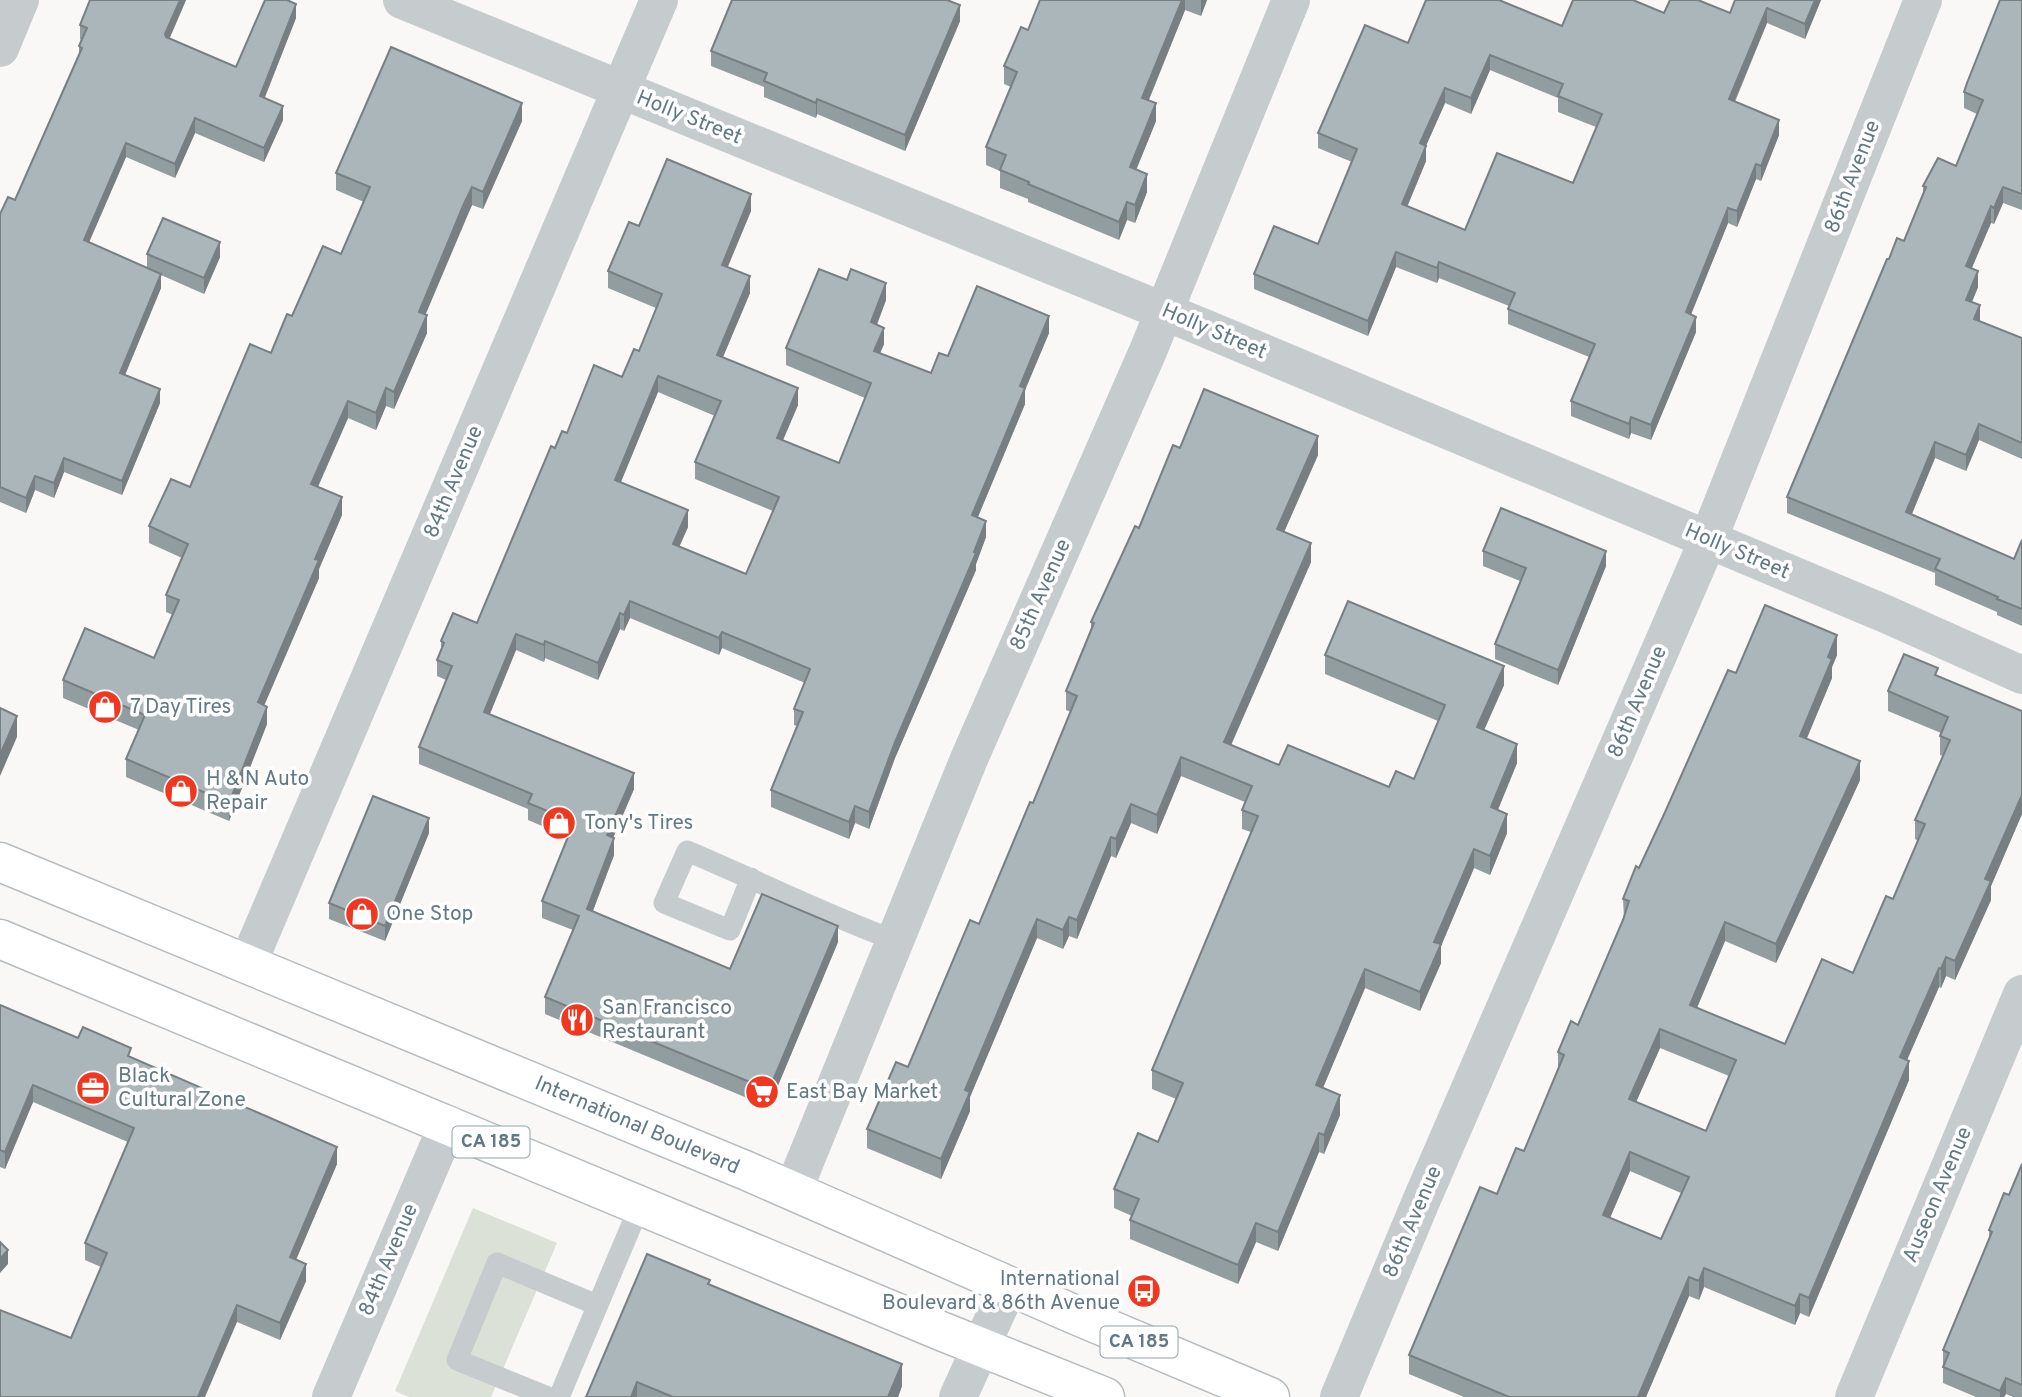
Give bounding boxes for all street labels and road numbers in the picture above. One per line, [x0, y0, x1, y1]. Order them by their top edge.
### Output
street label: Holly Street [632, 85, 746, 151]
street label: 86th Avenue [1819, 117, 1887, 237]
street label: Holly Street [1157, 298, 1271, 366]
street label: 84th Avenue [418, 422, 490, 542]
street label: Holly Street [1680, 518, 1794, 586]
street label: 85th Avenue [1004, 535, 1078, 655]
street label: 86th Avenue [1602, 642, 1674, 762]
street label: International Boulevard [530, 1071, 744, 1181]
street label: Auseon Avenue [1897, 1123, 1979, 1267]
road number: CA 185 [452, 1126, 530, 1158]
street label: 86th Avenue [1377, 1162, 1449, 1282]
street label: 84th Avenue [353, 1200, 425, 1320]
road number: CA 185 [1100, 1326, 1178, 1358]

